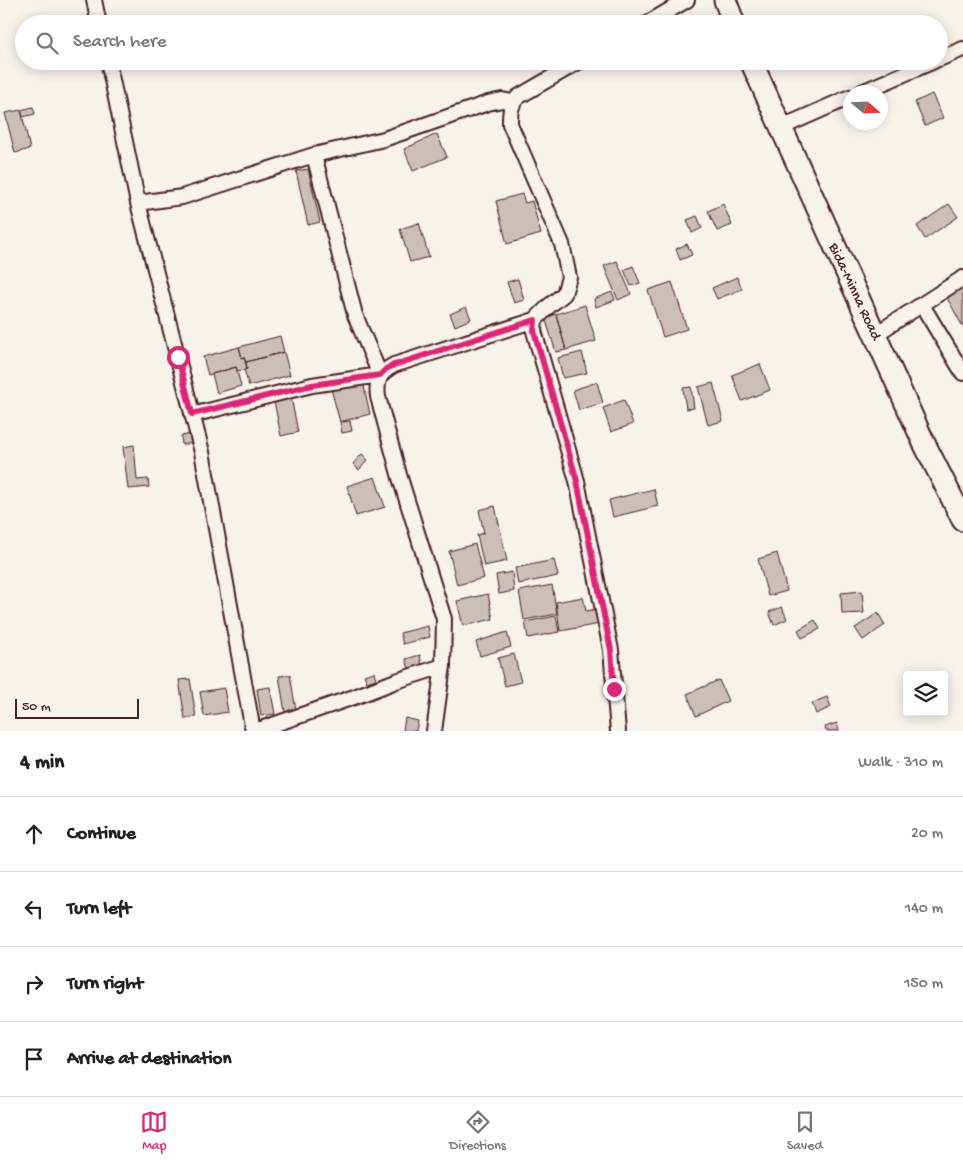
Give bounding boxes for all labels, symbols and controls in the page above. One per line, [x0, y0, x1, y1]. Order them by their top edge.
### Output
search box [15, 15, 948, 70]
icon: search [33, 29, 61, 57]
text: Search here [73, 31, 167, 54]
north arrow [843, 85, 888, 130]
street label: Bida-Minna Road [823, 239, 885, 344]
route start [167, 346, 190, 369]
map controls [903, 671, 948, 716]
button: layers [903, 671, 948, 716]
route end [603, 678, 626, 701]
scale bar [15, 696, 139, 719]
text: 50 m [22, 699, 51, 716]
text: 4 min [20, 751, 64, 776]
text: Walk · 310 m [858, 754, 943, 773]
icon: ahead [20, 820, 48, 848]
text: Continue [67, 823, 136, 846]
text: 20 m [911, 825, 943, 844]
icon: left [20, 895, 48, 923]
text: Turn left [67, 898, 131, 921]
text: 140 m [905, 900, 943, 919]
icon: right [20, 970, 48, 998]
text: Turn right [67, 973, 143, 996]
text: 150 m [904, 975, 943, 994]
icon: arrive [20, 1045, 48, 1073]
text: Arrive at destination [67, 1048, 231, 1071]
tab: Map [140, 1108, 168, 1155]
tab: Directions [449, 1108, 506, 1155]
tab: Saved [787, 1108, 823, 1155]

